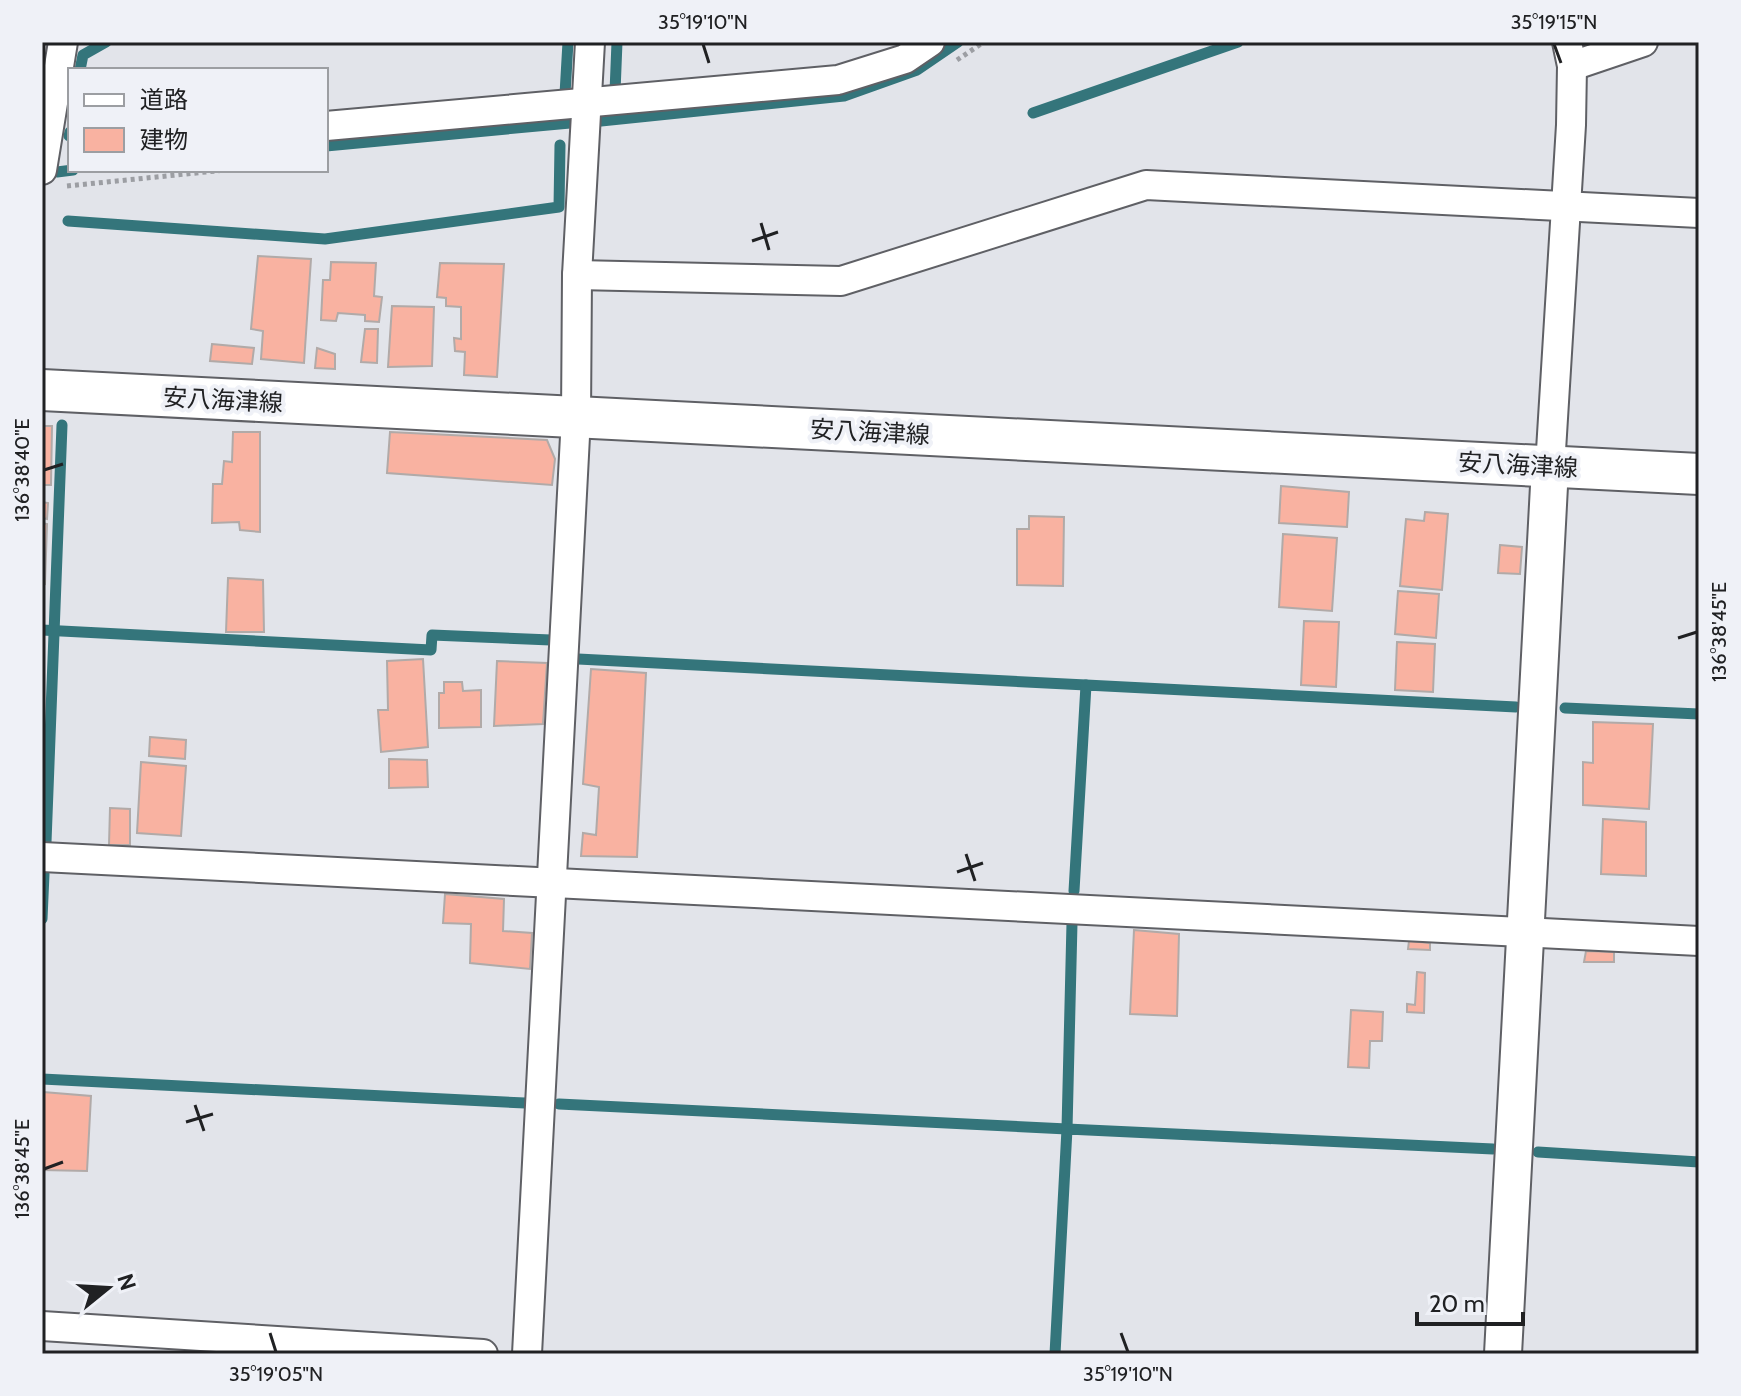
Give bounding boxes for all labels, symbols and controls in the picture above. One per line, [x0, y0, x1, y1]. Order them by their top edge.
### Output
text: 35°19'10"N [658, 10, 748, 34]
text: 35°19'15"N [1511, 10, 1597, 34]
legend [68, 68, 328, 172]
text: 道路 [140, 85, 188, 114]
text: 建物 [140, 125, 188, 154]
street label: 安八海津線 [162, 382, 284, 418]
street label: 安八海津線 [809, 414, 931, 450]
text: 136°38'40"E [10, 418, 34, 522]
street label: 安八海津線 [1457, 447, 1579, 483]
text: 136°38'45"E [1707, 582, 1731, 682]
text: 136°38'45"E [10, 1119, 34, 1219]
north arrow [68, 1248, 148, 1328]
text: N [111, 1270, 142, 1294]
scale bar [1417, 1276, 1523, 1326]
text: 20 m [1429, 1289, 1485, 1318]
text: 35°19'05"N [229, 1362, 323, 1386]
text: 35°19'10"N [1083, 1362, 1173, 1386]

